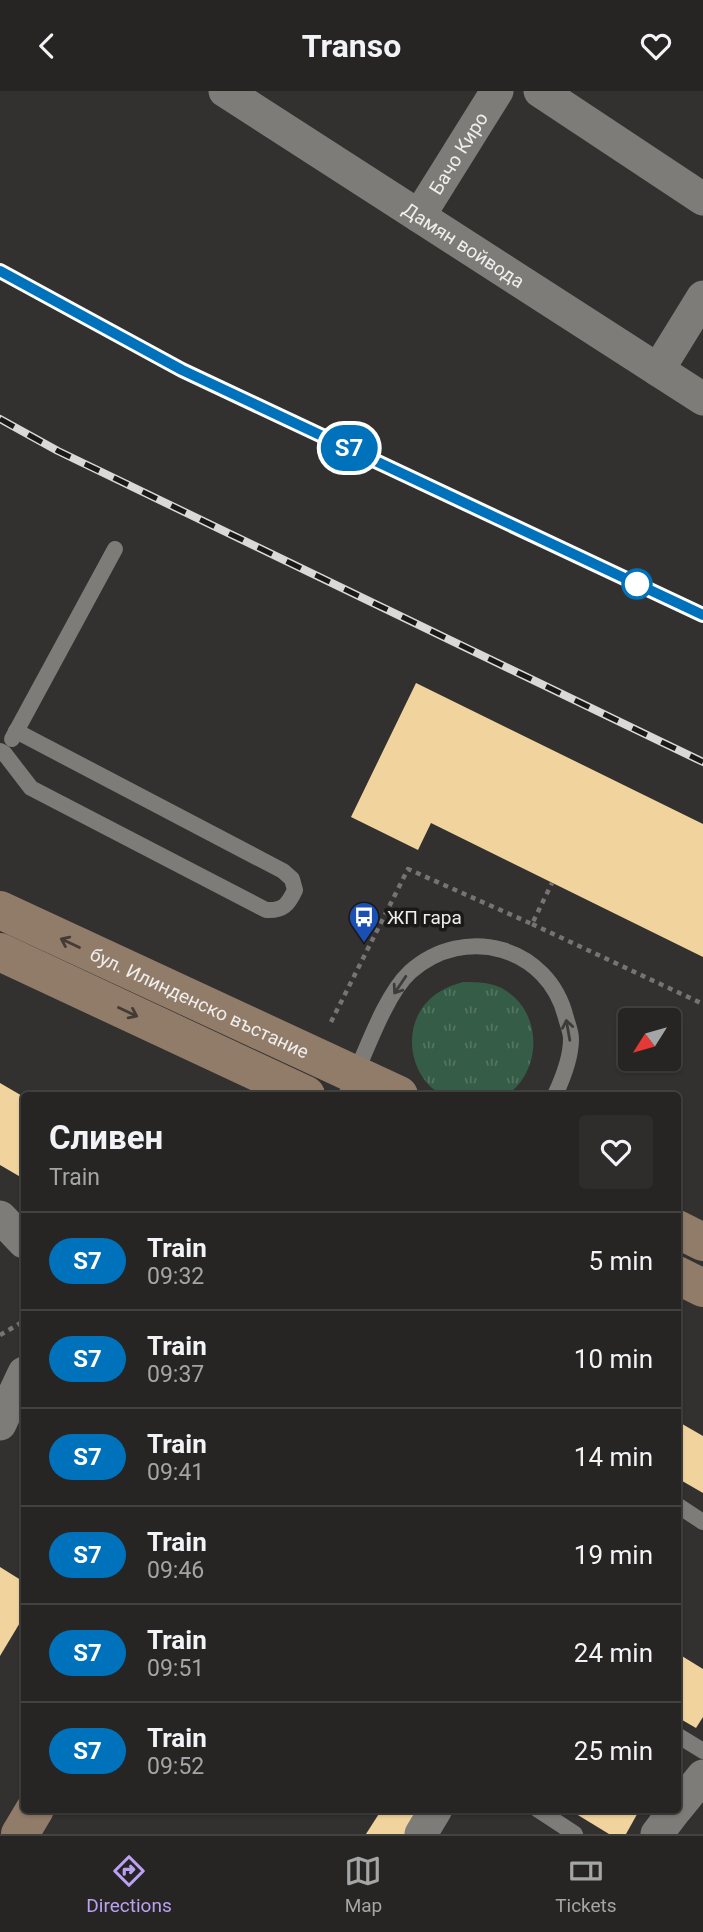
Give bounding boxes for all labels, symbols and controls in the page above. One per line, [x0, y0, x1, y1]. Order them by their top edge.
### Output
icon: back [28, 27, 66, 65]
text: Transo [302, 27, 401, 65]
icon: heart [637, 27, 675, 65]
street label: Бачо Киро [424, 108, 492, 199]
street label: Дамян войвода [398, 197, 529, 293]
line badge: S7 [318, 425, 380, 471]
text: S7 [335, 434, 363, 462]
unlabelled marker [622, 569, 652, 599]
bus stop icon: ЖП гара [347, 900, 381, 944]
place label: ЖП гара [387, 906, 462, 929]
one-way arrow [60, 935, 81, 948]
street label: бул. Илинденско въстание [87, 942, 313, 1063]
one-way arrow [393, 975, 407, 994]
one-way arrow [117, 1006, 138, 1019]
north arrow [618, 1008, 681, 1071]
map controls [618, 1008, 681, 1071]
one-way arrow [561, 1019, 574, 1042]
button: heart [579, 1115, 653, 1189]
text: Сливен [49, 1118, 163, 1157]
text: Train [49, 1164, 100, 1191]
text: Train [147, 1233, 207, 1263]
text: 5 min [588, 1246, 653, 1276]
text: S7 [73, 1247, 102, 1275]
text: 09:32 [147, 1263, 204, 1290]
text: Train [147, 1331, 207, 1361]
text: 10 min [574, 1344, 653, 1374]
text: S7 [73, 1345, 102, 1373]
text: 09:37 [147, 1361, 204, 1388]
text: Train [147, 1429, 207, 1459]
text: 14 min [574, 1442, 653, 1472]
text: S7 [73, 1443, 102, 1471]
text: 09:41 [147, 1459, 204, 1486]
text: Train [147, 1527, 207, 1557]
text: 19 min [574, 1540, 653, 1570]
text: S7 [73, 1541, 102, 1569]
text: 09:46 [147, 1557, 204, 1584]
text: Train [147, 1625, 207, 1655]
text: 24 min [574, 1638, 653, 1668]
text: S7 [73, 1639, 102, 1667]
text: 09:51 [147, 1655, 204, 1682]
text: Train [147, 1723, 207, 1753]
text: 25 min [574, 1736, 653, 1766]
text: S7 [73, 1737, 102, 1765]
text: 09:52 [147, 1753, 204, 1780]
tab: Directions [86, 1852, 172, 1917]
tab: Map [344, 1852, 382, 1917]
tab: Tickets [555, 1852, 617, 1917]

